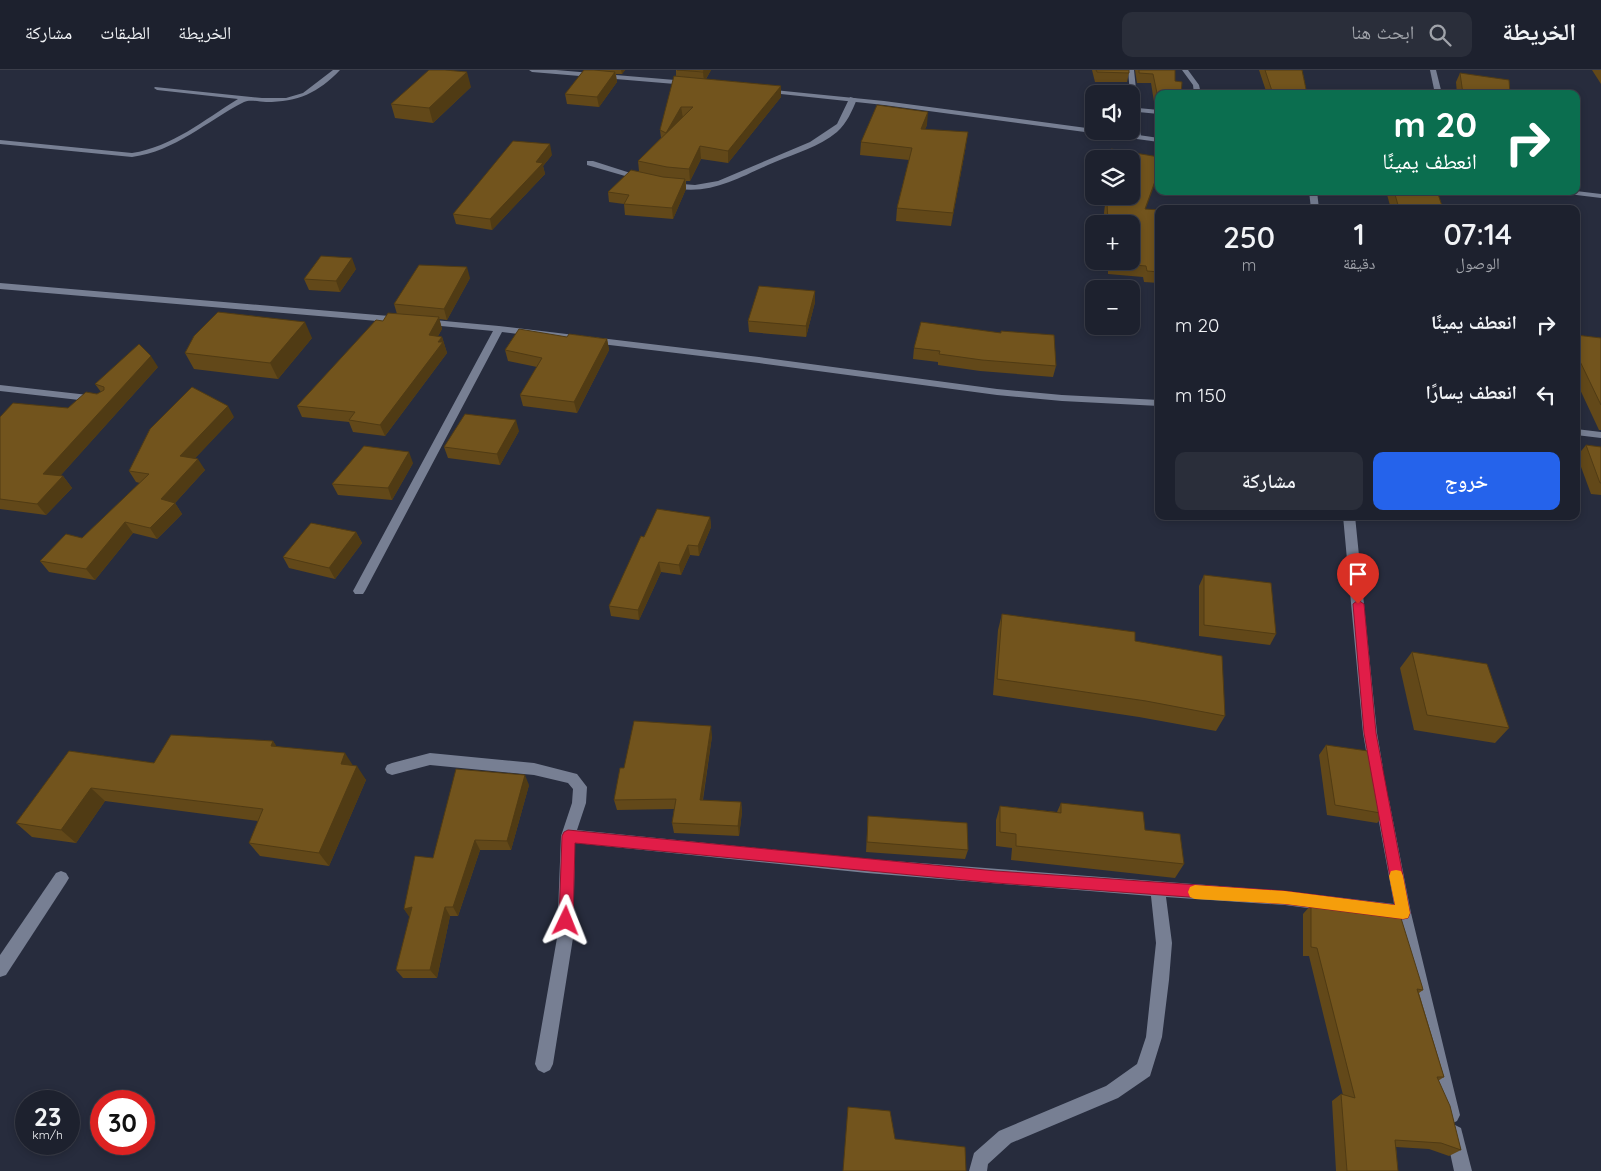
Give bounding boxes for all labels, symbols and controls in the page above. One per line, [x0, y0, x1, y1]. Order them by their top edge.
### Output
search box [1122, 12, 1472, 57]
text: الخريطة [1502, 16, 1576, 46]
text: ابحث هنا [1351, 20, 1414, 44]
text: مشاركة [25, 21, 72, 44]
text: الطبقات [100, 21, 150, 44]
text: الخريطة [178, 21, 231, 44]
icon: search [1426, 21, 1454, 49]
map controls [1085, 85, 1140, 335]
button: sound [1085, 85, 1140, 140]
text: 20 m [1394, 102, 1477, 146]
icon: right [1495, 110, 1560, 175]
text: انعطف يمينًا [1382, 147, 1477, 175]
button: layers [1085, 150, 1140, 205]
button: + [1085, 215, 1140, 270]
text: 1 [1353, 215, 1365, 253]
text: 07:14 [1443, 215, 1512, 253]
text: 250 [1223, 218, 1275, 256]
text: دقيقة [1343, 253, 1375, 273]
text: الوصول [1456, 253, 1500, 273]
text: m [1242, 255, 1256, 275]
button: − [1085, 280, 1140, 335]
text: انعطف يمينًا [1431, 310, 1517, 334]
icon: right [1532, 311, 1560, 339]
text: 20 m [1175, 313, 1219, 337]
text: انعطف يسارًا [1426, 380, 1517, 404]
icon: left [1532, 381, 1560, 409]
text: 150 m [1175, 383, 1226, 407]
button: مشاركة [1175, 452, 1363, 510]
button: خروج [1373, 452, 1560, 510]
pin [1337, 553, 1379, 604]
icon: arrive [1344, 560, 1372, 588]
position arrow [539, 894, 591, 946]
speed limit sign: 30 [90, 1090, 155, 1155]
text: 23 [34, 1101, 61, 1132]
text: km/h [32, 1127, 63, 1142]

